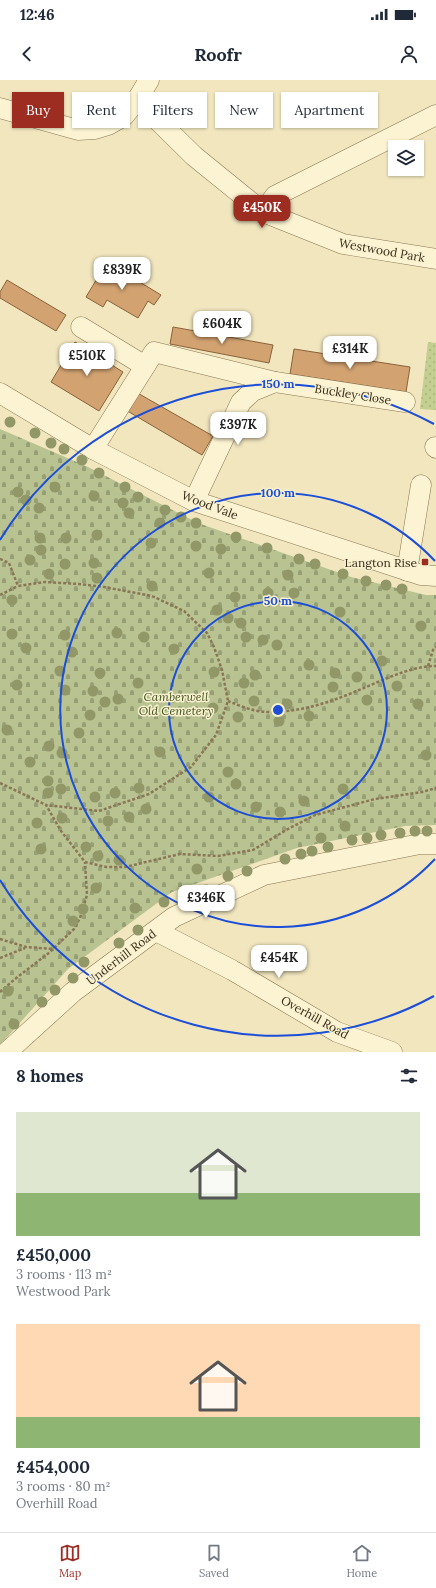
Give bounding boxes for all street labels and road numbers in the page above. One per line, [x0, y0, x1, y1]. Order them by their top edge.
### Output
street label: Westwood Park [338, 235, 427, 265]
street label: Buckley Close [314, 381, 393, 408]
street label: Wood Vale [180, 487, 241, 523]
street label: Underhill Road [83, 926, 159, 988]
street label: Overhill Road [278, 992, 352, 1042]

